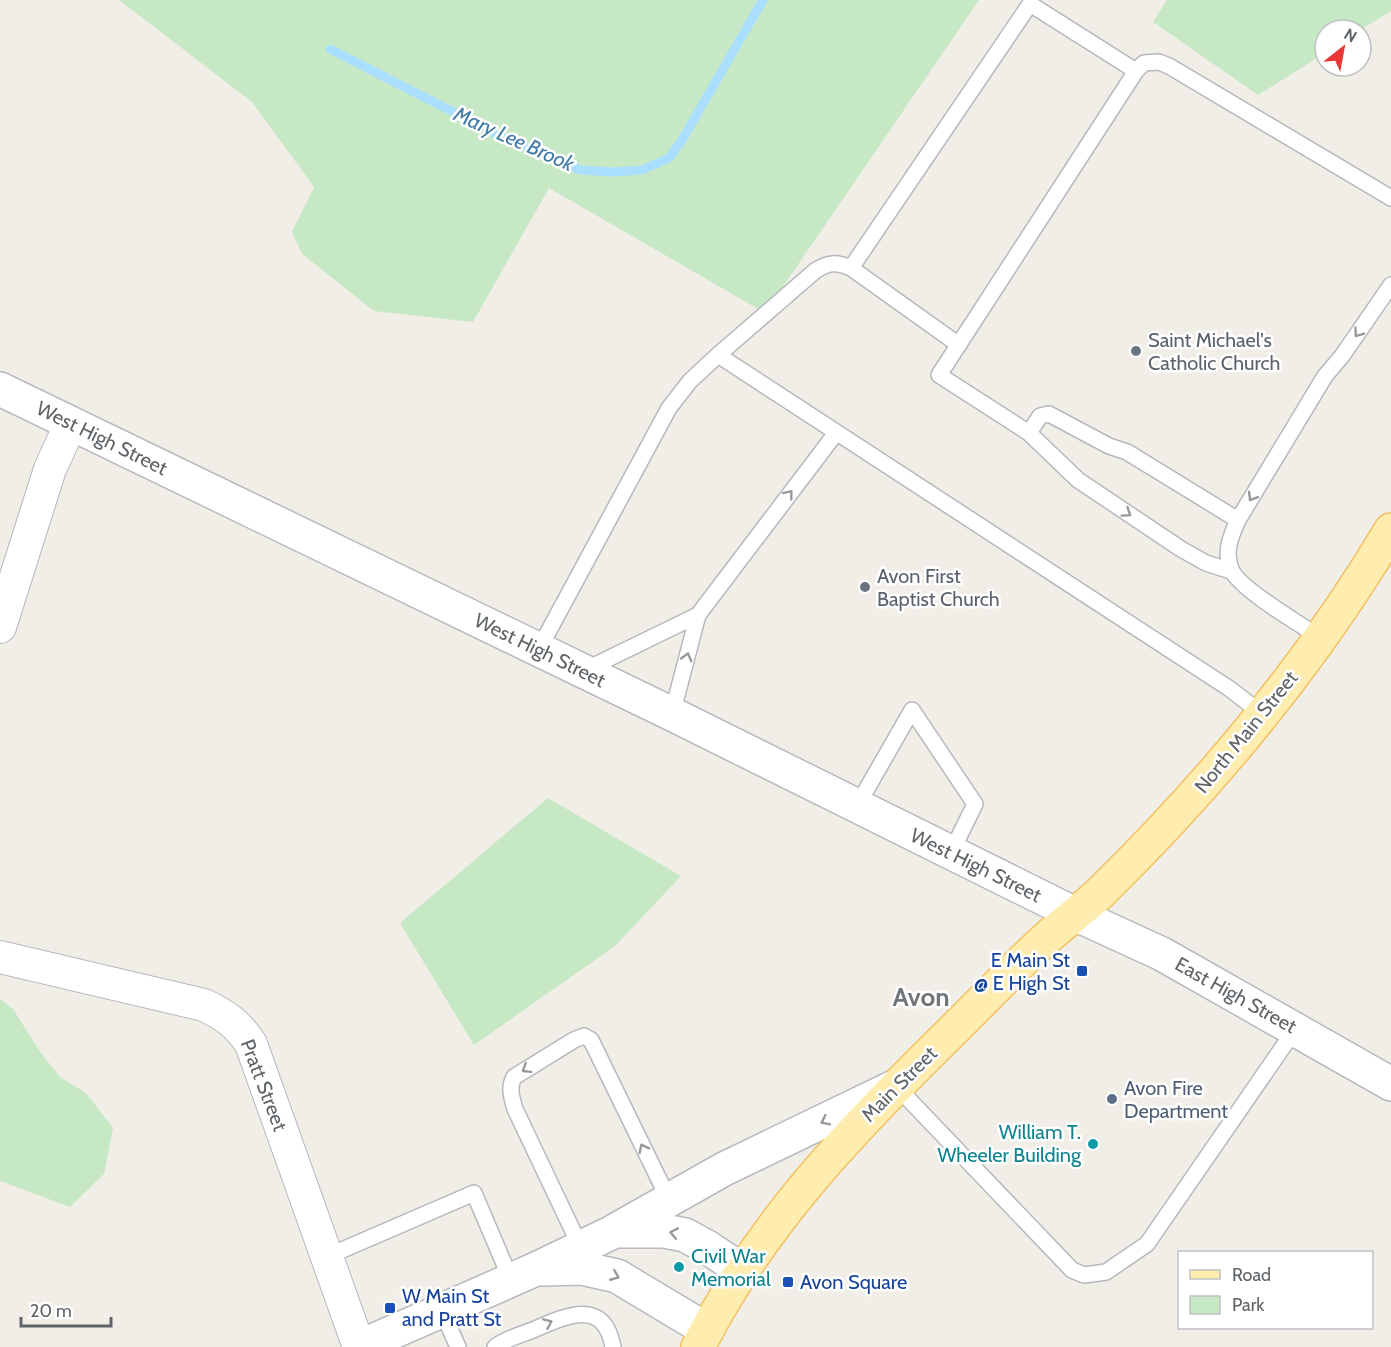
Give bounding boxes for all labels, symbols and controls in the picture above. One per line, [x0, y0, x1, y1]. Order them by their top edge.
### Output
north arrow [1313, 18, 1373, 78]
text: N [1341, 25, 1360, 47]
water label: Mary Lee Brook [449, 100, 579, 177]
one-way arrow [1354, 327, 1365, 338]
place label: Saint Michael's Catholic Church [1148, 328, 1280, 375]
marker: Saint Michael's Catholic Church [1129, 344, 1143, 358]
street label: West High Street [33, 396, 172, 480]
one-way arrow [782, 490, 793, 501]
one-way arrow [1248, 491, 1259, 501]
one-way arrow [1120, 506, 1131, 517]
place label: Avon First Baptist Church [877, 564, 1000, 611]
marker: Avon First Baptist Church [858, 580, 872, 594]
street label: West High Street [471, 608, 610, 692]
one-way arrow [679, 652, 692, 662]
street label: North Main Street [1189, 666, 1303, 798]
street label: West High Street [907, 823, 1046, 907]
place label: E Main St @ E High St [974, 948, 1070, 995]
street label: East High Street [1171, 952, 1301, 1038]
marker: E Main St @ E High St [1075, 964, 1089, 978]
district label: Avon [892, 981, 950, 1013]
street label: Pratt Street [236, 1036, 293, 1134]
street label: Main Street [856, 1041, 942, 1127]
one-way arrow [522, 1062, 532, 1074]
place label: Avon Fire Department [1124, 1076, 1228, 1123]
marker: Avon Fire Department [1105, 1092, 1119, 1106]
one-way arrow [820, 1113, 831, 1125]
place label: William T. Wheeler Building [937, 1120, 1082, 1167]
marker: William T. Wheeler Building [1086, 1137, 1100, 1151]
one-way arrow [639, 1143, 650, 1154]
one-way arrow [669, 1227, 679, 1240]
place label: Civil War Memorial [691, 1244, 771, 1291]
legend [1178, 1251, 1373, 1329]
marker: Civil War Memorial [672, 1260, 686, 1274]
text: Road [1232, 1264, 1271, 1286]
one-way arrow [608, 1269, 619, 1281]
place label: Avon Square [800, 1270, 907, 1294]
marker: Avon Square [781, 1275, 795, 1289]
place label: W Main St and Pratt St [402, 1284, 502, 1331]
scale bar [21, 1290, 111, 1328]
text: Park [1232, 1294, 1265, 1316]
text: 20 m [30, 1300, 72, 1322]
marker: W Main St and Pratt St [383, 1301, 397, 1315]
one-way arrow [542, 1318, 553, 1330]

